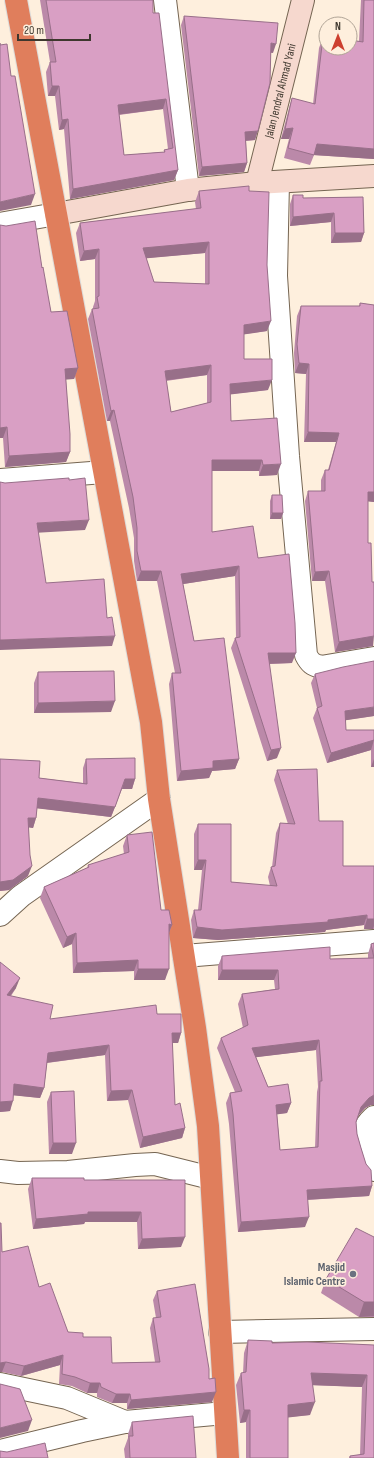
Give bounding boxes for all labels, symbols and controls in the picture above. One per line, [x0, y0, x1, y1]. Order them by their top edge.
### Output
scale bar [18, 16, 90, 42]
north arrow [318, 16, 358, 56]
text: N [335, 20, 341, 33]
text: 20 m [24, 23, 44, 38]
street label: Jalan Jendral Ahmad Yani [261, 42, 299, 141]
place label: Masjid Islamic Centre [284, 1260, 345, 1289]
marker: Masjid Islamic Centre [348, 1269, 358, 1279]

